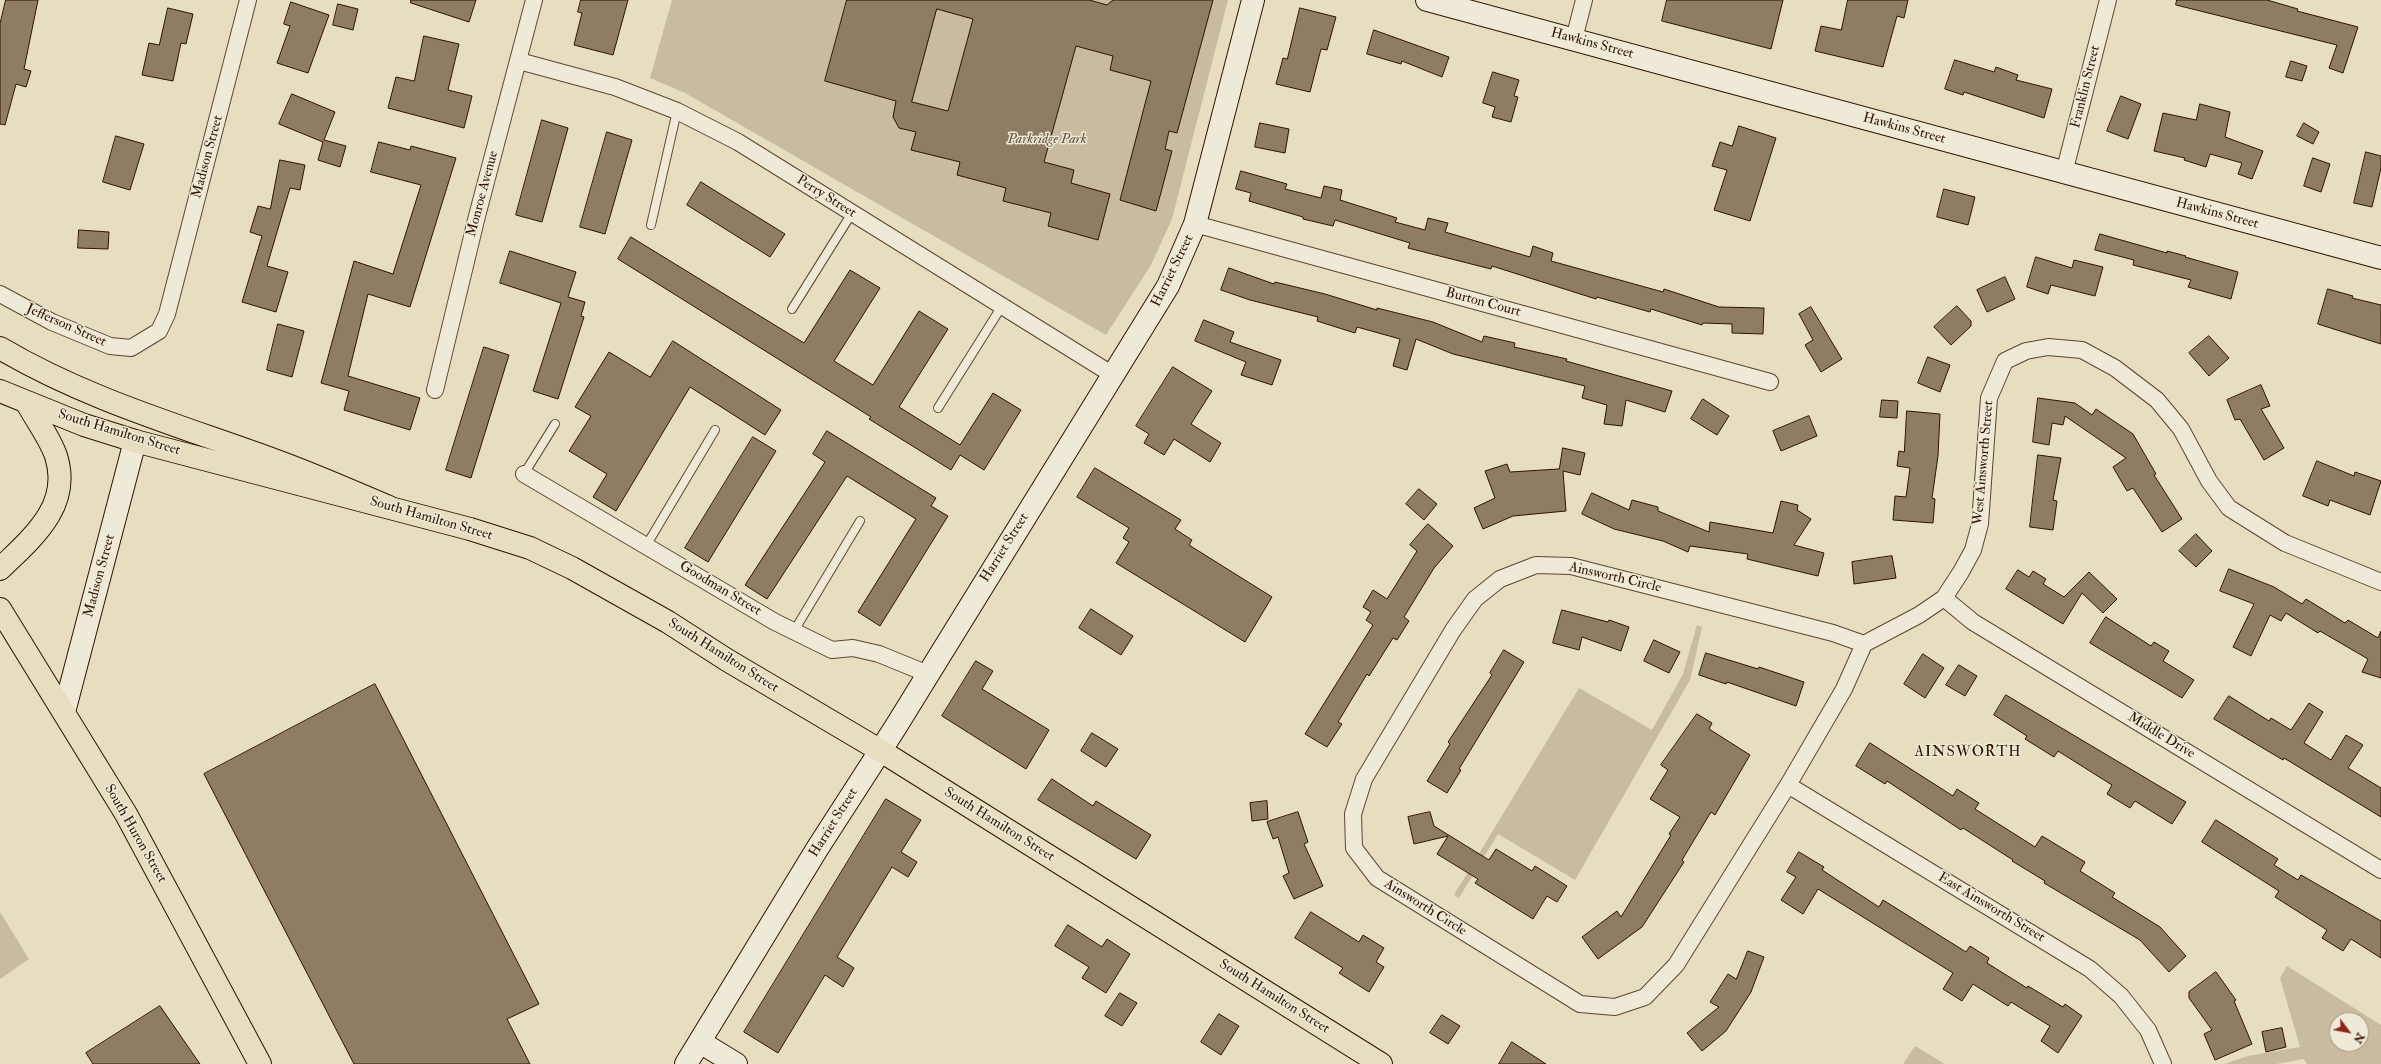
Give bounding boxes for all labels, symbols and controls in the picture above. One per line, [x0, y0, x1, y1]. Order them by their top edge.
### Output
street label: Hawkins Street [1549, 25, 1635, 63]
street label: Franklin Street [2068, 44, 2104, 130]
street label: Hawkins Street [1861, 110, 1947, 148]
street label: Madison Street [189, 114, 227, 200]
park label: Parkridge Park [1007, 132, 1087, 148]
street label: Monroe Avenue [463, 149, 503, 239]
street label: Perry Street [793, 172, 859, 222]
street label: Hawkins Street [2174, 195, 2260, 233]
street label: Harriet Street [1148, 232, 1198, 310]
street label: Burton Court [1444, 285, 1522, 321]
street label: Jefferson Street [23, 301, 109, 351]
street label: West Ainsworth Street [1970, 400, 1998, 526]
street label: South Hamilton Street [56, 406, 182, 460]
street label: South Hamilton Street [368, 493, 494, 545]
street label: Harriet Street [977, 510, 1033, 586]
street label: Madison Street [81, 533, 119, 619]
street label: Goodman Street [676, 558, 764, 620]
street label: Ainsworth Circle [1567, 559, 1663, 597]
street label: South Hamilton Street [665, 615, 781, 697]
street label: Middle Drive [2124, 709, 2198, 763]
district label: AINSWORTH [1914, 744, 2022, 762]
street label: South Huron Street [100, 782, 170, 886]
street label: South Hamilton Street [941, 784, 1057, 866]
street label: Harriet Street [806, 785, 862, 861]
street label: East Ainsworth Street [1934, 869, 2048, 947]
street label: Ainsworth Circle [1381, 876, 1469, 940]
street label: South Hamilton Street [1216, 956, 1332, 1038]
north arrow [2329, 1012, 2369, 1052]
text: N [2351, 1030, 2367, 1046]

